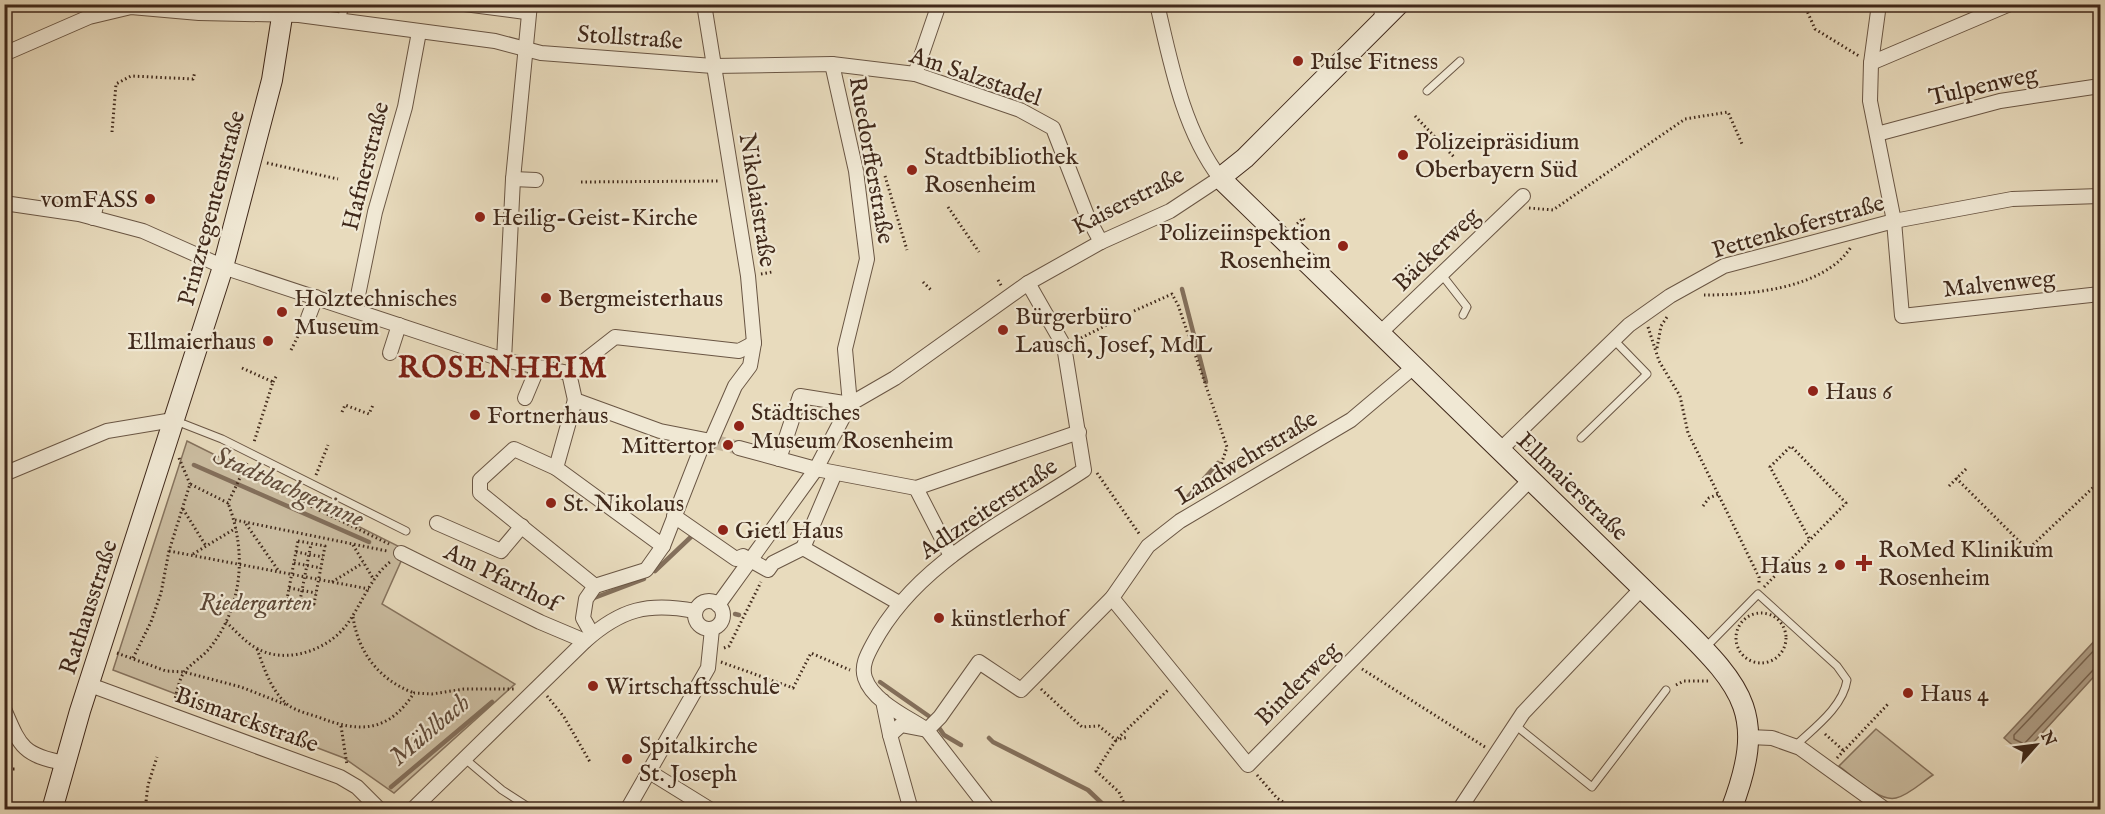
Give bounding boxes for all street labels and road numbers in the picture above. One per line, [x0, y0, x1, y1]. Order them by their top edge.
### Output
street label: Stollstraße [576, 19, 684, 58]
street label: Am Salzstadel [904, 40, 1046, 115]
street label: Tulpenweg [1926, 59, 2042, 114]
street label: Ruedorfferstraße [841, 74, 900, 246]
street label: Hafnerstraße [336, 99, 397, 234]
street label: Prinzregentenstraße [171, 107, 253, 309]
street label: Nikolaistraße [731, 131, 782, 269]
street label: Kaiserstraße [1067, 160, 1190, 243]
street label: Pettenkoferstraße [1709, 188, 1888, 267]
street label: Bäckerweg [1387, 200, 1488, 299]
street label: Malvenweg [1941, 263, 2058, 306]
street label: Landwehrstraße [1170, 404, 1323, 513]
street label: Ellmaierstraße [1509, 426, 1635, 548]
street label: Adlzreiterstraße [913, 452, 1064, 567]
street label: Rathausstraße [53, 536, 126, 679]
street label: Am Pfarrhof [438, 537, 568, 622]
street label: Binderweg [1249, 634, 1348, 733]
street label: Bismarckstraße [170, 680, 323, 761]

